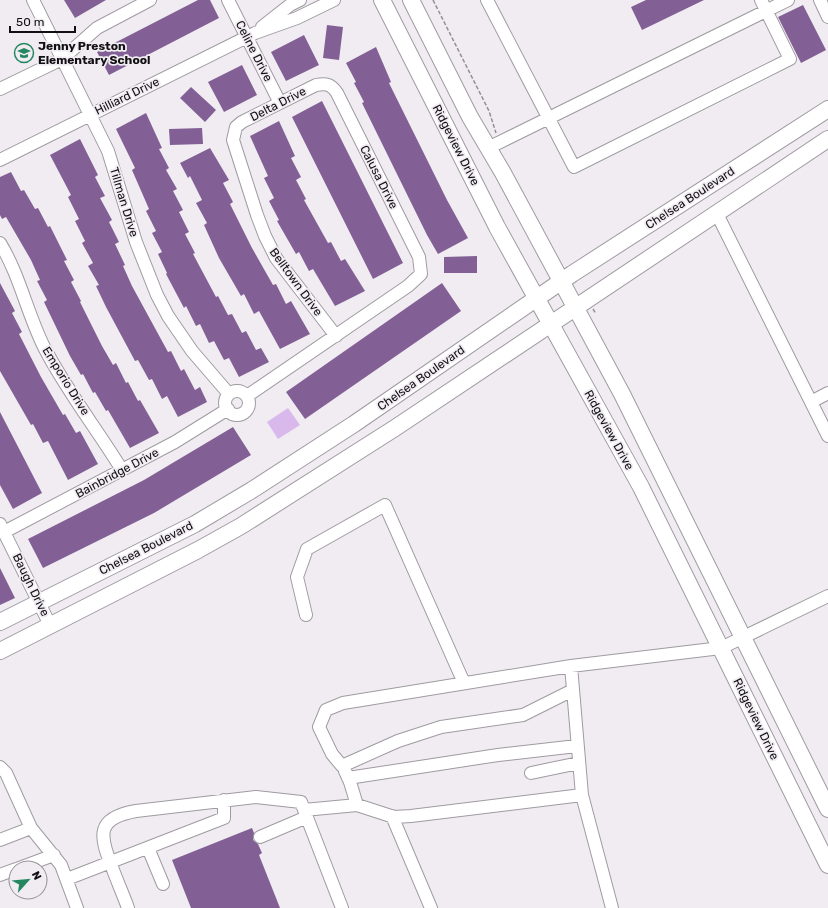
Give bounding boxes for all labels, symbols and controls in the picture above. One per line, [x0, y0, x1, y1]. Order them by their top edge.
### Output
scale bar [10, 8, 75, 34]
text: 50 m [16, 15, 44, 29]
street label: Celine Drive [233, 18, 275, 84]
place label: Jenny Preston Elementary School [38, 39, 150, 67]
school or university icon: Jenny Preston Elementary School [13, 42, 35, 64]
street label: Hilliard Drive [92, 74, 162, 118]
street label: Delta Drive [248, 84, 309, 124]
street label: Ridgeview Drive [430, 102, 483, 188]
street label: Calusa Drive [357, 143, 401, 211]
street label: Chelsea Boulevard [643, 164, 737, 232]
street label: Tillman Drive [107, 166, 141, 239]
street label: Belltown Drive [267, 245, 326, 319]
street label: Chelsea Boulevard [375, 343, 467, 413]
street label: Emporio Drive [39, 344, 93, 418]
street label: Ridgeview Drive [581, 388, 637, 472]
street label: Bainbridge Drive [73, 445, 161, 501]
street label: Chelsea Boulevard [97, 518, 195, 578]
street label: Baugh Drive [10, 551, 52, 619]
street label: Ridgeview Drive [730, 676, 782, 762]
north arrow [8, 860, 48, 900]
text: N [29, 869, 44, 882]

